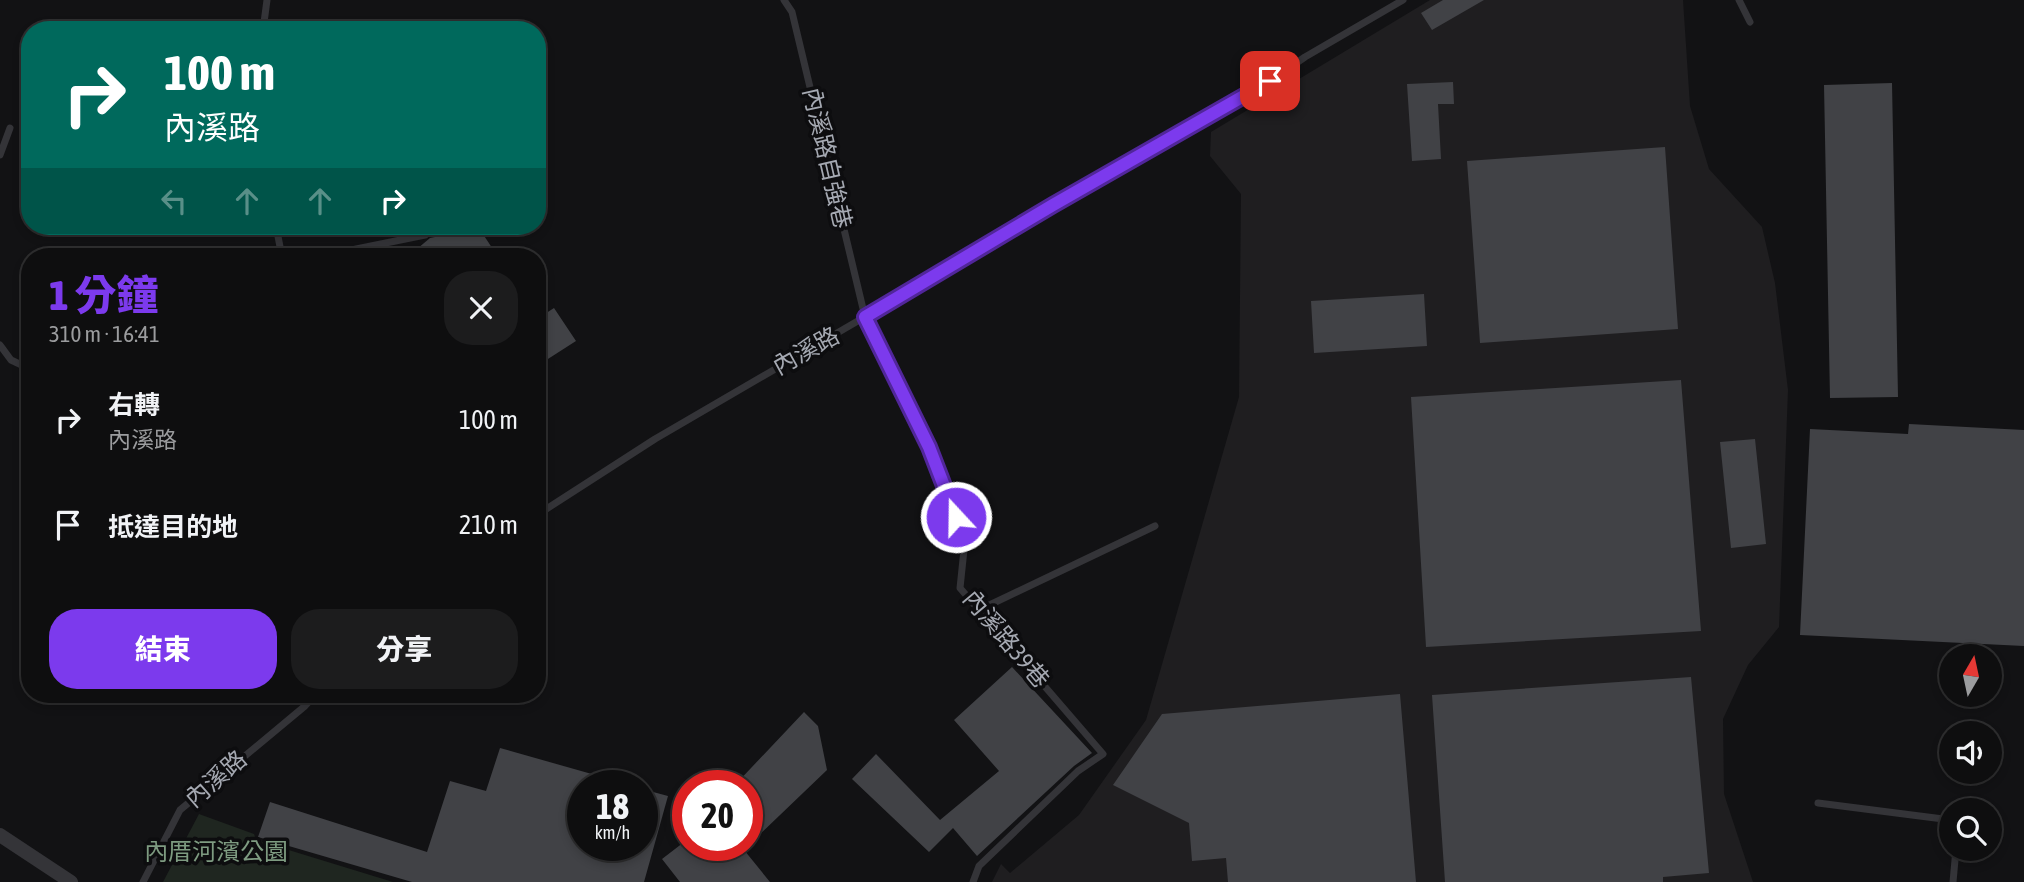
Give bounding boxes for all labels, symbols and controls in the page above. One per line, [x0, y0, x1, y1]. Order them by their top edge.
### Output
text: 100 m [164, 44, 275, 100]
icon: right [49, 49, 140, 140]
pin [1240, 51, 1300, 111]
icon: arrive [1251, 62, 1289, 100]
street label: 內溪路自強巷 [798, 85, 857, 231]
text: 內溪路 [164, 109, 260, 146]
icon: left [155, 182, 193, 220]
icon: ahead [228, 182, 266, 220]
icon: ahead [301, 182, 339, 220]
icon: right [374, 182, 412, 220]
text: 1 分鐘 [49, 271, 159, 319]
button: close [444, 271, 518, 345]
text: 310 m · 16:41 [49, 321, 160, 347]
street label: 內溪路 [768, 321, 844, 380]
text: 右轉 [108, 390, 160, 420]
icon: right [49, 401, 87, 439]
text: 100 m [459, 405, 518, 435]
text: 內溪路 [108, 427, 177, 453]
position arrow [919, 480, 993, 554]
icon: arrive [49, 506, 87, 544]
text: 210 m [459, 510, 518, 540]
text: 抵達目的地 [108, 512, 238, 542]
street label: 內溪路39巷 [958, 585, 1055, 693]
button: 結束 [49, 609, 277, 689]
button: 分享 [291, 609, 518, 689]
north arrow [1939, 644, 2002, 707]
map controls [1939, 644, 2002, 861]
button: sound [1939, 721, 2002, 784]
street label: 內溪路 [180, 745, 252, 812]
speed limit sign: 20 [672, 770, 763, 861]
text: 18 [596, 786, 629, 826]
button: search [1939, 798, 2002, 861]
text: km/h [595, 822, 630, 843]
park label: 內厝河濱公園 [144, 838, 288, 865]

